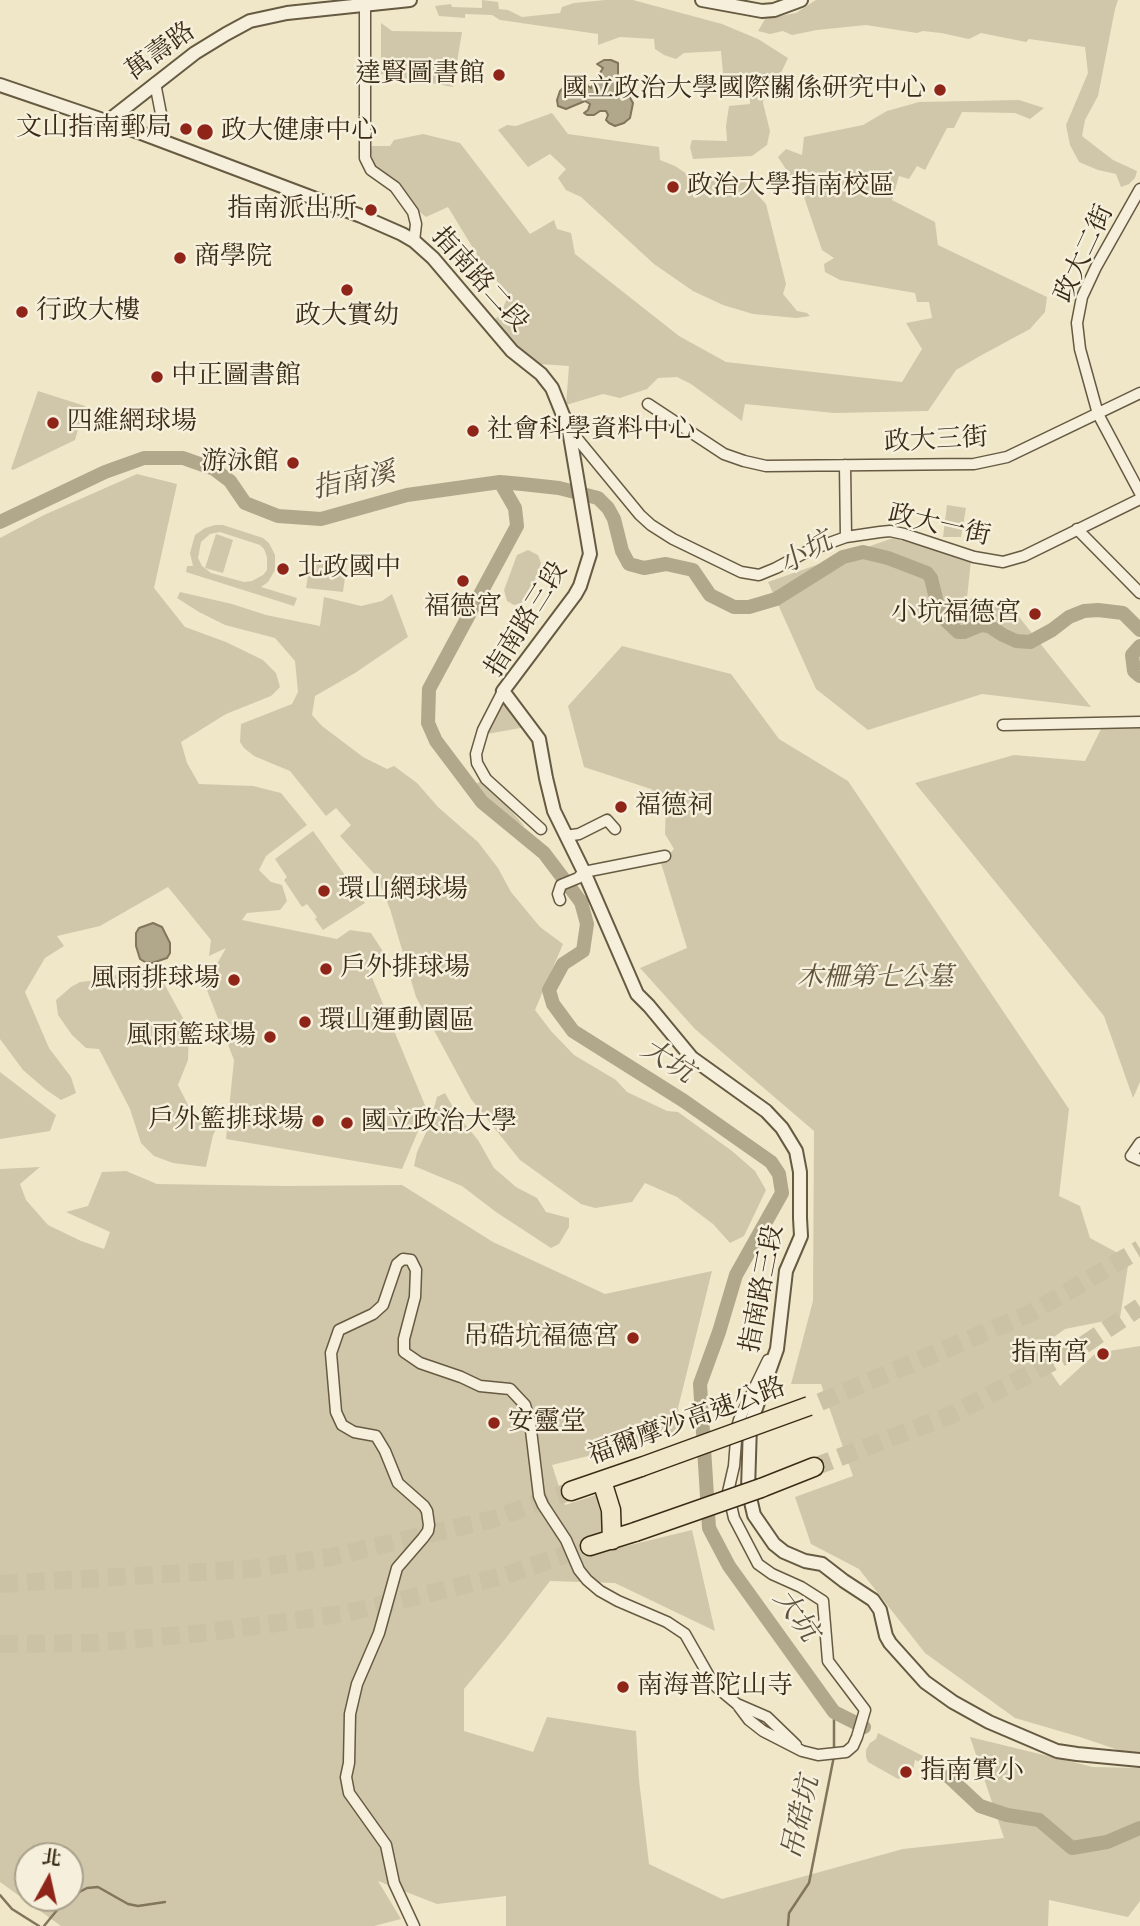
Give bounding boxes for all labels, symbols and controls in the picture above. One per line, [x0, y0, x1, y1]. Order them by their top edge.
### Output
street label: 萬壽路 [120, 16, 202, 88]
place label: 達賢圖書館 [355, 59, 485, 91]
marker: 達賢圖書館 [491, 67, 507, 83]
place label: 國立政治大學國際關係研究中心 [562, 74, 926, 106]
marker: 國立政治大學國際關係研究中心 [932, 82, 948, 98]
place label: 文山指南郵局 [16, 113, 172, 145]
place label: 政大健康中心 [221, 116, 377, 148]
marker: 文山指南郵局 [178, 121, 194, 137]
marker: 政大健康中心 [195, 122, 215, 142]
place label: 政治大學指南校區 [687, 171, 895, 203]
marker: 政治大學指南校區 [665, 179, 681, 195]
place label: 指南派出所 [227, 194, 357, 226]
street label: 政大二街 [1049, 200, 1121, 308]
marker: 指南派出所 [363, 202, 379, 218]
street label: 指南路二段 [424, 221, 534, 339]
place label: 商學院 [194, 242, 272, 274]
marker: 商學院 [172, 250, 188, 266]
marker: 政大實幼 [339, 282, 355, 298]
place label: 行政大樓 [36, 296, 140, 328]
place label: 政大實幼 [295, 301, 399, 333]
marker: 行政大樓 [14, 304, 30, 320]
place label: 中正圖書館 [171, 361, 301, 393]
marker: 中正圖書館 [149, 369, 165, 385]
place label: 四維網球場 [67, 407, 197, 439]
marker: 四維網球場 [45, 415, 61, 431]
place label: 社會科學資料中心 [487, 415, 695, 447]
marker: 社會科學資料中心 [465, 423, 481, 439]
street label: 政大三街 [883, 423, 989, 459]
place label: 游泳館 [201, 447, 279, 479]
marker: 游泳館 [285, 455, 301, 471]
water label: 指南溪 [309, 457, 399, 507]
street label: 政大一街 [885, 499, 993, 553]
water label: 小坑 [773, 525, 839, 583]
place label: 北政國中 [297, 553, 401, 585]
street label: 指南路三段 [479, 557, 575, 683]
marker: 北政國中 [275, 561, 291, 577]
marker: 福德宮 [455, 573, 471, 589]
place label: 福德宮 [424, 592, 502, 624]
place label: 小坑福德宮 [891, 598, 1021, 630]
marker: 小坑福德宮 [1027, 606, 1043, 622]
place label: 福德祠 [635, 791, 713, 823]
marker: 福德祠 [613, 799, 629, 815]
place label: 環山網球場 [338, 875, 468, 907]
marker: 環山網球場 [316, 883, 332, 899]
place label: 戶外排球場 [340, 953, 470, 985]
marker: 戶外排球場 [318, 961, 334, 977]
park label: 木柵第七公墓 [797, 963, 953, 995]
place label: 風雨排球場 [90, 964, 220, 996]
marker: 風雨排球場 [226, 972, 242, 988]
place label: 環山運動園區 [319, 1006, 475, 1038]
marker: 環山運動園區 [297, 1014, 313, 1030]
place label: 風雨籃球場 [126, 1021, 256, 1053]
marker: 風雨籃球場 [262, 1029, 278, 1045]
water label: 大坑 [634, 1033, 700, 1091]
place label: 戶外籃排球場 [148, 1105, 304, 1137]
place label: 國立政治大學 [361, 1107, 517, 1139]
marker: 戶外籃排球場 [310, 1113, 326, 1129]
marker: 國立政治大學 [339, 1115, 355, 1131]
street label: 指南路三段 [735, 1222, 791, 1356]
place label: 吊硞坑福德宮 [463, 1322, 619, 1354]
marker: 吊硞坑福德宮 [625, 1330, 641, 1346]
place label: 指南宮 [1011, 1338, 1089, 1370]
marker: 指南宮 [1095, 1346, 1111, 1362]
street label: 福爾摩沙高速公路 [584, 1372, 790, 1472]
place label: 安靈堂 [508, 1407, 586, 1439]
marker: 安靈堂 [486, 1415, 502, 1431]
water label: 大坑 [765, 1583, 825, 1649]
place label: 南海普陀山寺 [637, 1671, 793, 1703]
marker: 南海普陀山寺 [615, 1679, 631, 1695]
place label: 指南實小 [920, 1756, 1024, 1788]
marker: 指南實小 [898, 1764, 914, 1780]
water label: 吊硞坑 [777, 1773, 827, 1863]
north arrow [14, 1842, 84, 1912]
text: 北 [41, 1845, 63, 1870]

